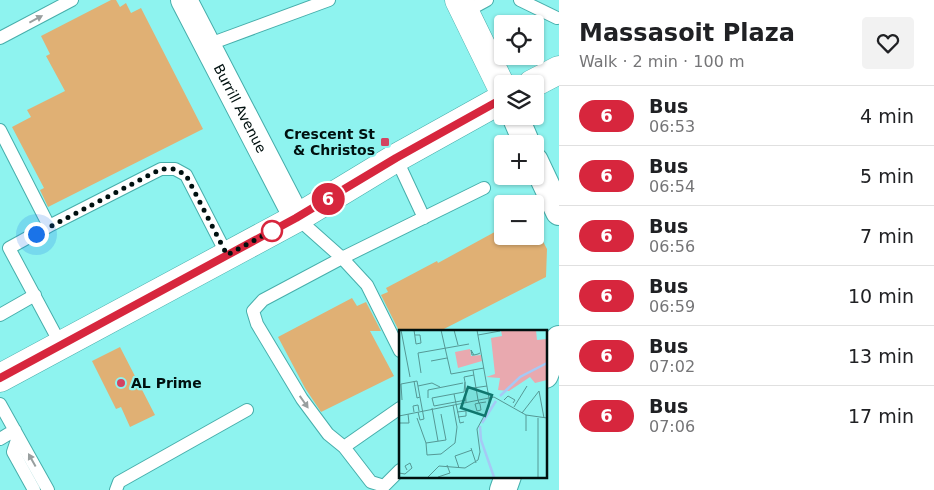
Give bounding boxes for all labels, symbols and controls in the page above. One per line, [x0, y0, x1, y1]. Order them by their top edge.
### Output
one-way arrow [29, 15, 43, 23]
map controls [494, 15, 544, 245]
button: locate [494, 15, 544, 65]
button: heart [862, 17, 914, 69]
text: Massasoit Plaza [579, 19, 795, 47]
text: Walk · 2 min · 100 m [579, 52, 744, 71]
street label: Burrill Avenue [211, 61, 270, 155]
button: layers [494, 75, 544, 125]
text: Bus [649, 95, 688, 117]
text: 6 [600, 105, 613, 126]
text: 4 min [860, 105, 914, 127]
text: 06:53 [649, 117, 695, 136]
place label: Crescent St & Christos [284, 126, 375, 158]
button: + [494, 135, 544, 185]
marker: Crescent St & Christos [379, 136, 391, 148]
text: Bus [649, 155, 688, 177]
text: 6 [600, 165, 613, 186]
text: 5 min [860, 165, 914, 187]
text: 06:54 [649, 177, 695, 196]
line badge: 6 [312, 183, 344, 215]
text: 6 [322, 188, 334, 209]
button: − [494, 195, 544, 245]
text: Bus [649, 215, 688, 237]
unlabelled marker [261, 220, 283, 242]
your location [24, 222, 49, 247]
text: 6 [600, 225, 613, 246]
text: 7 min [860, 225, 914, 247]
text: 06:56 [649, 237, 695, 256]
text: Bus [649, 275, 688, 297]
text: 6 [600, 285, 613, 306]
text: 10 min [848, 285, 914, 307]
text: 06:59 [649, 297, 695, 316]
inset map [399, 330, 546, 478]
text: Bus [649, 335, 688, 357]
text: 6 [600, 345, 613, 366]
text: 13 min [848, 345, 914, 367]
text: 07:02 [649, 357, 695, 376]
place label: AL Prime [131, 375, 202, 391]
marker: AL Prime [115, 377, 127, 389]
one-way arrow [299, 395, 310, 408]
text: Bus [649, 395, 688, 417]
text: 6 [600, 405, 613, 426]
text: 17 min [848, 405, 914, 427]
text: 07:06 [649, 417, 695, 436]
one-way arrow [27, 454, 36, 467]

